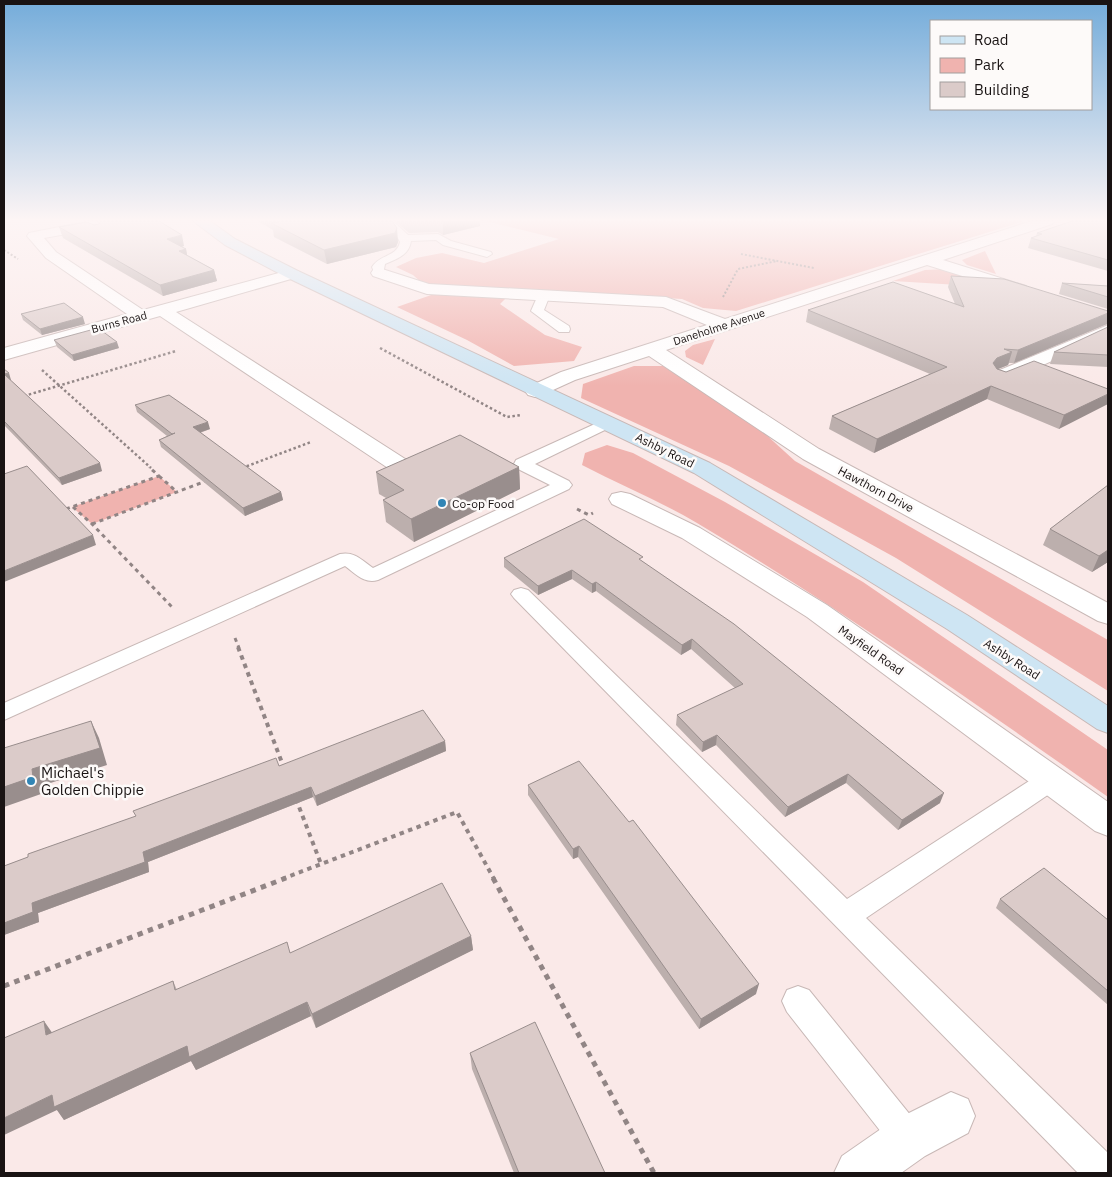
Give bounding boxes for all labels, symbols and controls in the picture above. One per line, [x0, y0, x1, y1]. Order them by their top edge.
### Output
legend [930, 20, 1092, 110]
text: Road [974, 30, 1009, 49]
text: Park [974, 55, 1004, 74]
text: Building [974, 80, 1029, 99]
street label: Daneholme Avenue [671, 306, 767, 348]
street label: Burns Road [90, 308, 148, 336]
street label: Ashby Road [633, 429, 697, 471]
street label: Hawthorn Drive [836, 463, 917, 515]
place label: Co-op Food [452, 496, 515, 511]
marker: Co-op Food [436, 497, 448, 509]
street label: Mayfield Road [836, 622, 906, 678]
street label: Ashby Road [981, 635, 1043, 683]
place label: Michael's Golden Chippie [41, 763, 144, 799]
marker: Michael's Golden Chippie [25, 775, 37, 787]

